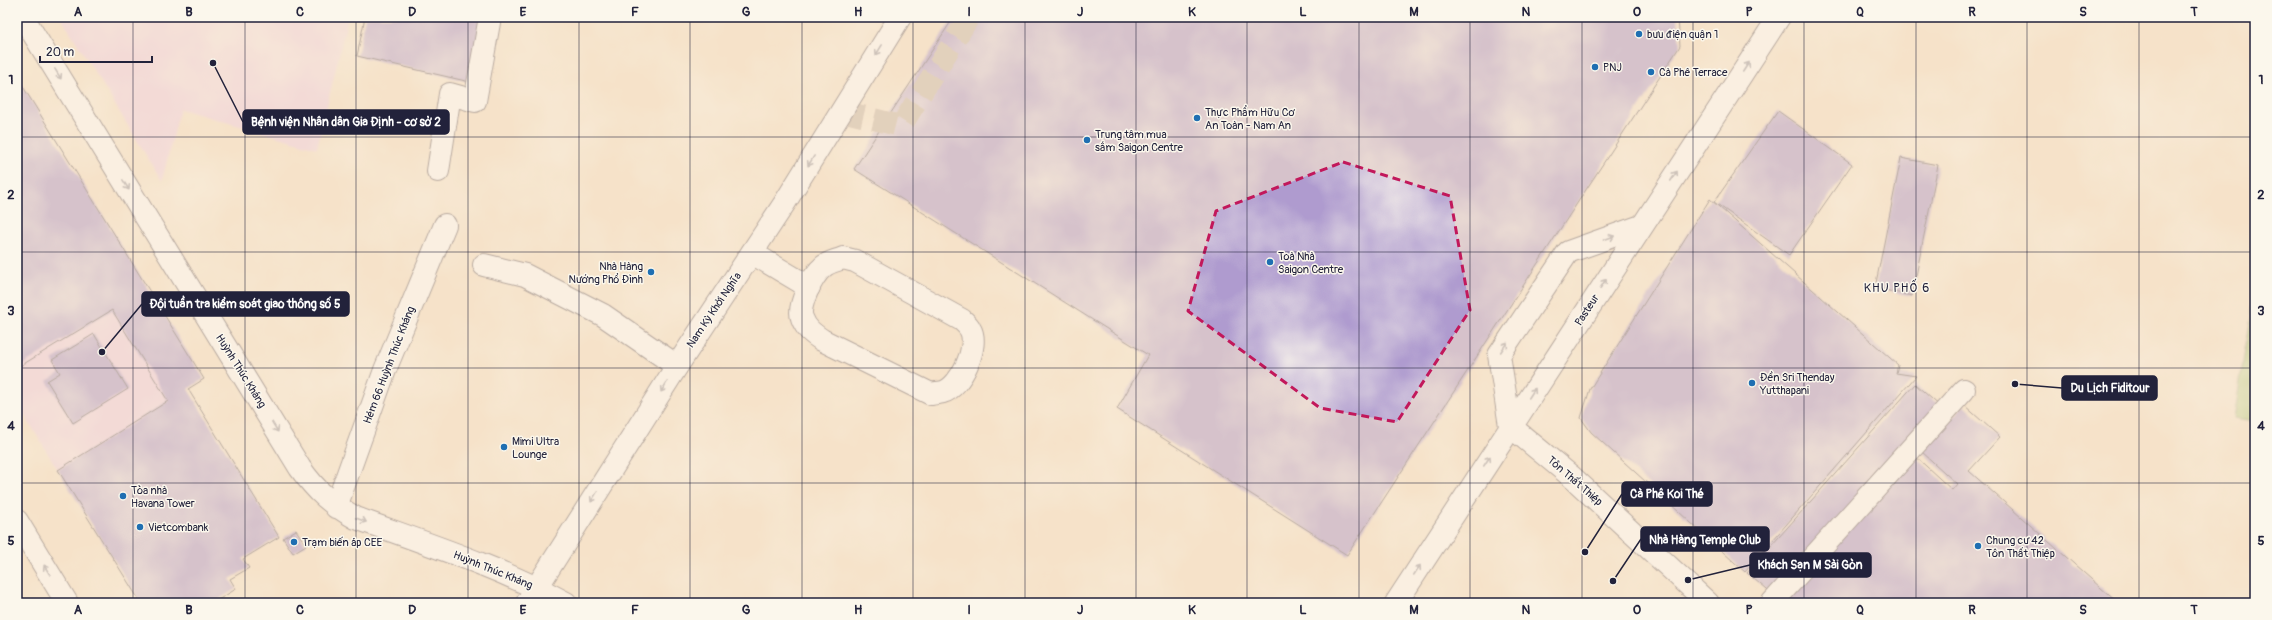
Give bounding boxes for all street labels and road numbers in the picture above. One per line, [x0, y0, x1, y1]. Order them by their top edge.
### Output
street label: Nam Kỳ Khởi Nghĩa [684, 270, 744, 350]
street label: Pasteur [1572, 292, 1602, 328]
street label: Hẻm 66 Huỳnh Thúc Kháng [361, 304, 418, 426]
street label: Huỳnh Thúc Kháng [213, 332, 269, 411]
street label: Tôn Thất Thiệp [1545, 453, 1605, 509]
street label: Huỳnh Thúc Kháng [451, 548, 535, 592]

